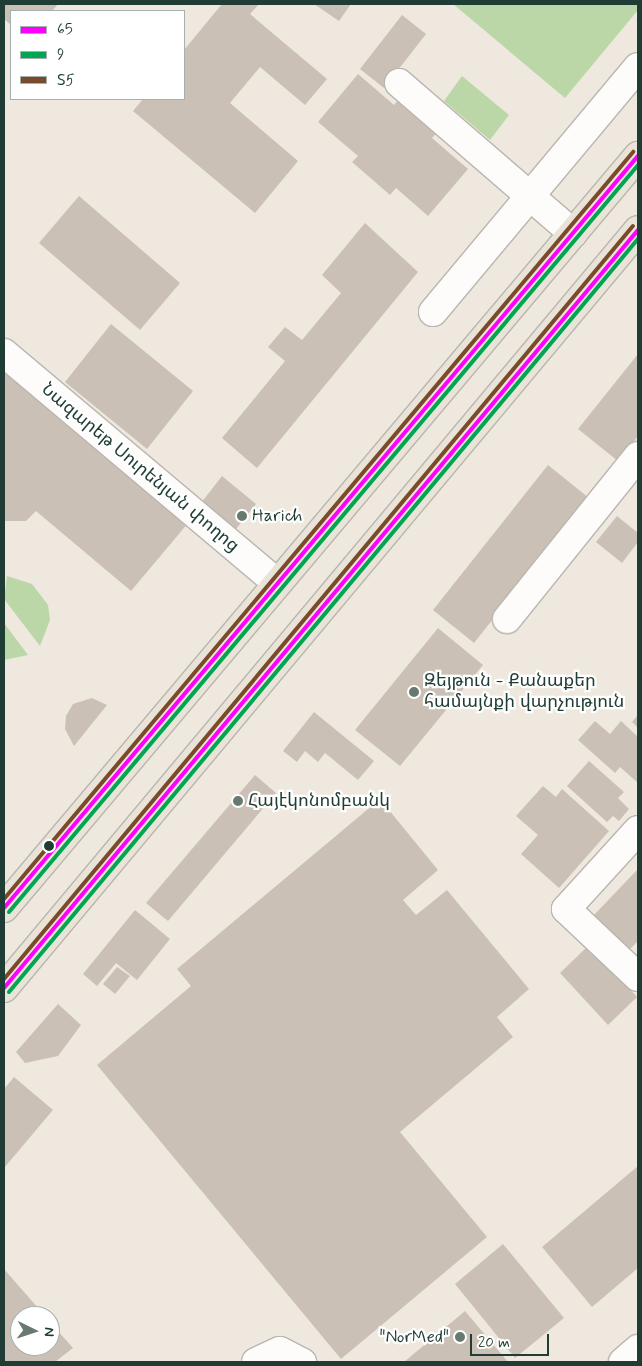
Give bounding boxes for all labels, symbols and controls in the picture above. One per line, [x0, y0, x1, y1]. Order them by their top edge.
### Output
legend [10, 10, 185, 100]
text: 65 [57, 20, 73, 40]
text: 9 [57, 45, 64, 65]
text: Տ5 [57, 71, 75, 91]
street label: Նազարեթ Սուրենյան փողոց [37, 379, 243, 557]
place label: Harich [252, 505, 302, 527]
marker: Harich [236, 510, 248, 522]
place label: Զեյթուն - Քանաքեր համայնքի վարչություն [424, 671, 624, 714]
marker: Զեյթուն - Քանաքեր համայնքի վարչություն [408, 686, 420, 698]
place label: Հայէկոնոմբանկ [248, 790, 390, 812]
marker: Հայէկոնոմբանկ [232, 795, 244, 807]
unlabelled marker [44, 841, 54, 851]
north arrow [10, 1306, 60, 1356]
scale bar [472, 1324, 551, 1356]
place label: "NorMed" [379, 1326, 449, 1348]
text: N [40, 1327, 58, 1337]
marker: "NorMed" [453, 1330, 467, 1344]
text: 20 m [478, 1333, 510, 1353]

